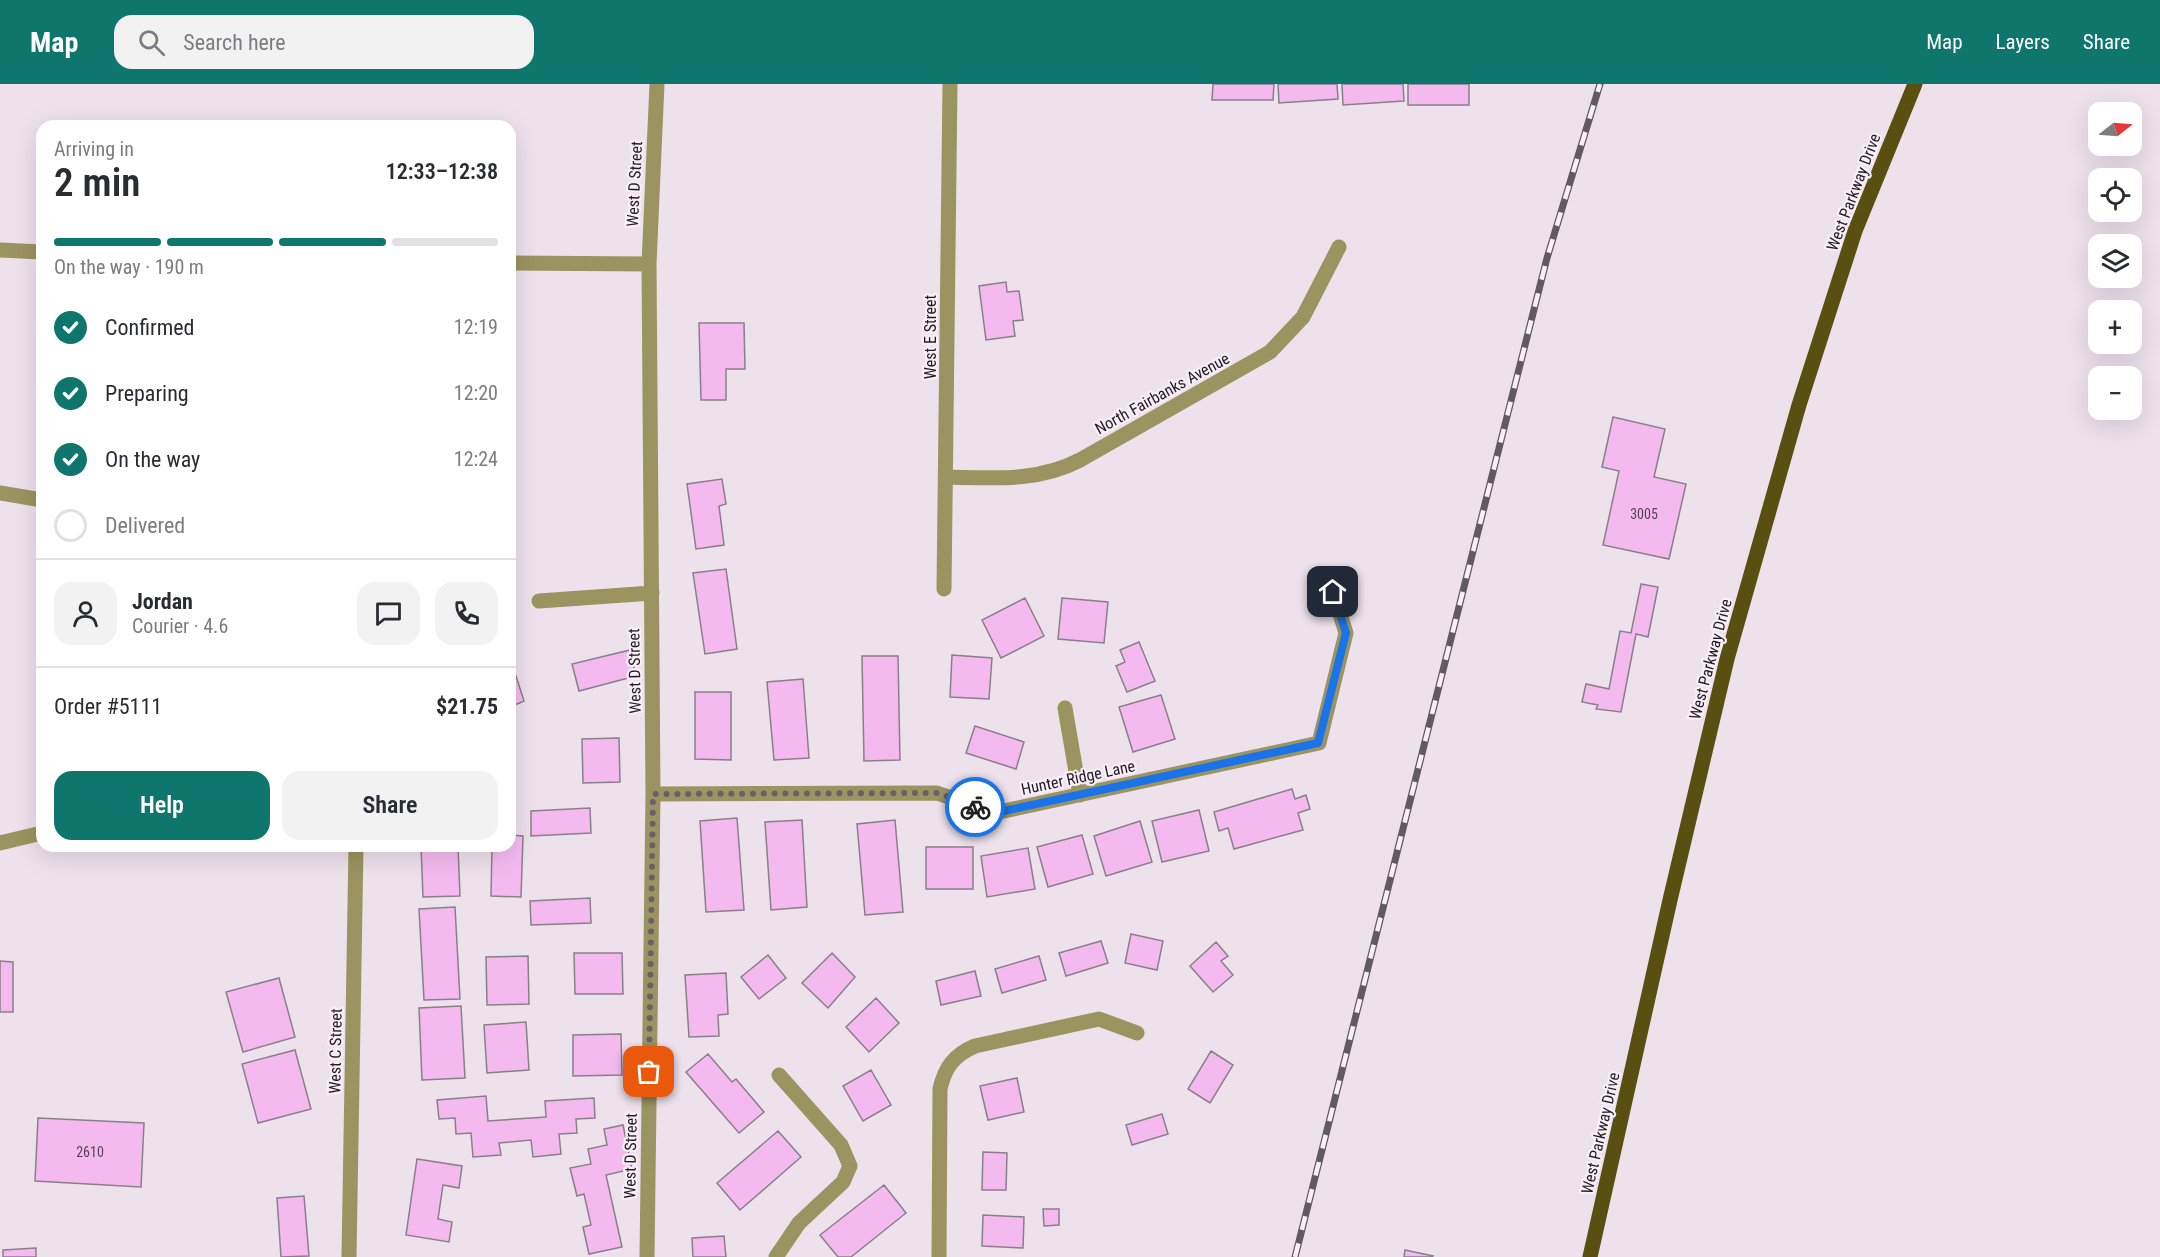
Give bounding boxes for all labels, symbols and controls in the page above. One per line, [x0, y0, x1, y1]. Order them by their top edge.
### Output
search box [114, 15, 534, 69]
text: Map [30, 26, 78, 59]
icon: search [135, 26, 168, 59]
text: Search here [183, 30, 286, 55]
text: Map [1926, 30, 1963, 54]
text: Layers [1996, 30, 2050, 54]
text: Share [2083, 30, 2130, 54]
north arrow [2088, 102, 2142, 156]
map controls [2088, 102, 2142, 420]
street label: West Parkway Drive [1822, 131, 1885, 253]
text: Arriving in [54, 137, 134, 161]
street label: West D Street [623, 141, 646, 227]
text: 12:33–12:38 [386, 159, 498, 184]
text: 2 min [54, 160, 140, 206]
button: locate [2088, 168, 2142, 222]
button: layers [2088, 234, 2142, 288]
text: On the way · 190 m [54, 255, 204, 279]
street label: West E Street [921, 295, 940, 379]
button: + [2088, 300, 2142, 354]
icon: check [54, 311, 87, 344]
text: Confirmed [105, 315, 194, 340]
text: 12:19 [454, 315, 498, 339]
street label: North Fairbanks Avenue [1092, 349, 1233, 438]
button: − [2088, 366, 2142, 420]
icon: check [54, 377, 87, 410]
text: Preparing [105, 381, 189, 406]
text: 12:20 [454, 381, 498, 405]
icon: check [54, 443, 87, 476]
text: On the way [105, 447, 200, 472]
text: 12:24 [454, 447, 498, 471]
house number: 3005 [1630, 506, 1658, 522]
text: Delivered [105, 513, 185, 538]
pin [1307, 566, 1358, 617]
icon: home [1316, 575, 1349, 608]
button: person [54, 582, 117, 645]
button: chat [357, 582, 420, 645]
button: phone [435, 582, 498, 645]
text: Jordan [132, 589, 193, 614]
street label: West Parkway Drive [1685, 597, 1736, 721]
text: Courier · 4.6 [132, 614, 228, 638]
street label: West D Street [624, 628, 645, 714]
text: Order #5111 [54, 694, 162, 719]
text: $21.75 [436, 694, 498, 719]
street label: Hunter Ridge Lane [1019, 756, 1137, 799]
button: Help [54, 771, 270, 840]
button: Share [282, 771, 498, 840]
courier [945, 777, 1005, 837]
icon: bike [959, 791, 992, 824]
street label: West C Street [325, 1008, 346, 1094]
pin [623, 1046, 674, 1097]
icon: bag [632, 1055, 665, 1088]
street label: West Parkway Drive [1577, 1071, 1624, 1196]
street label: West D Street [620, 1113, 641, 1199]
house number: 2610 [76, 1144, 104, 1160]

